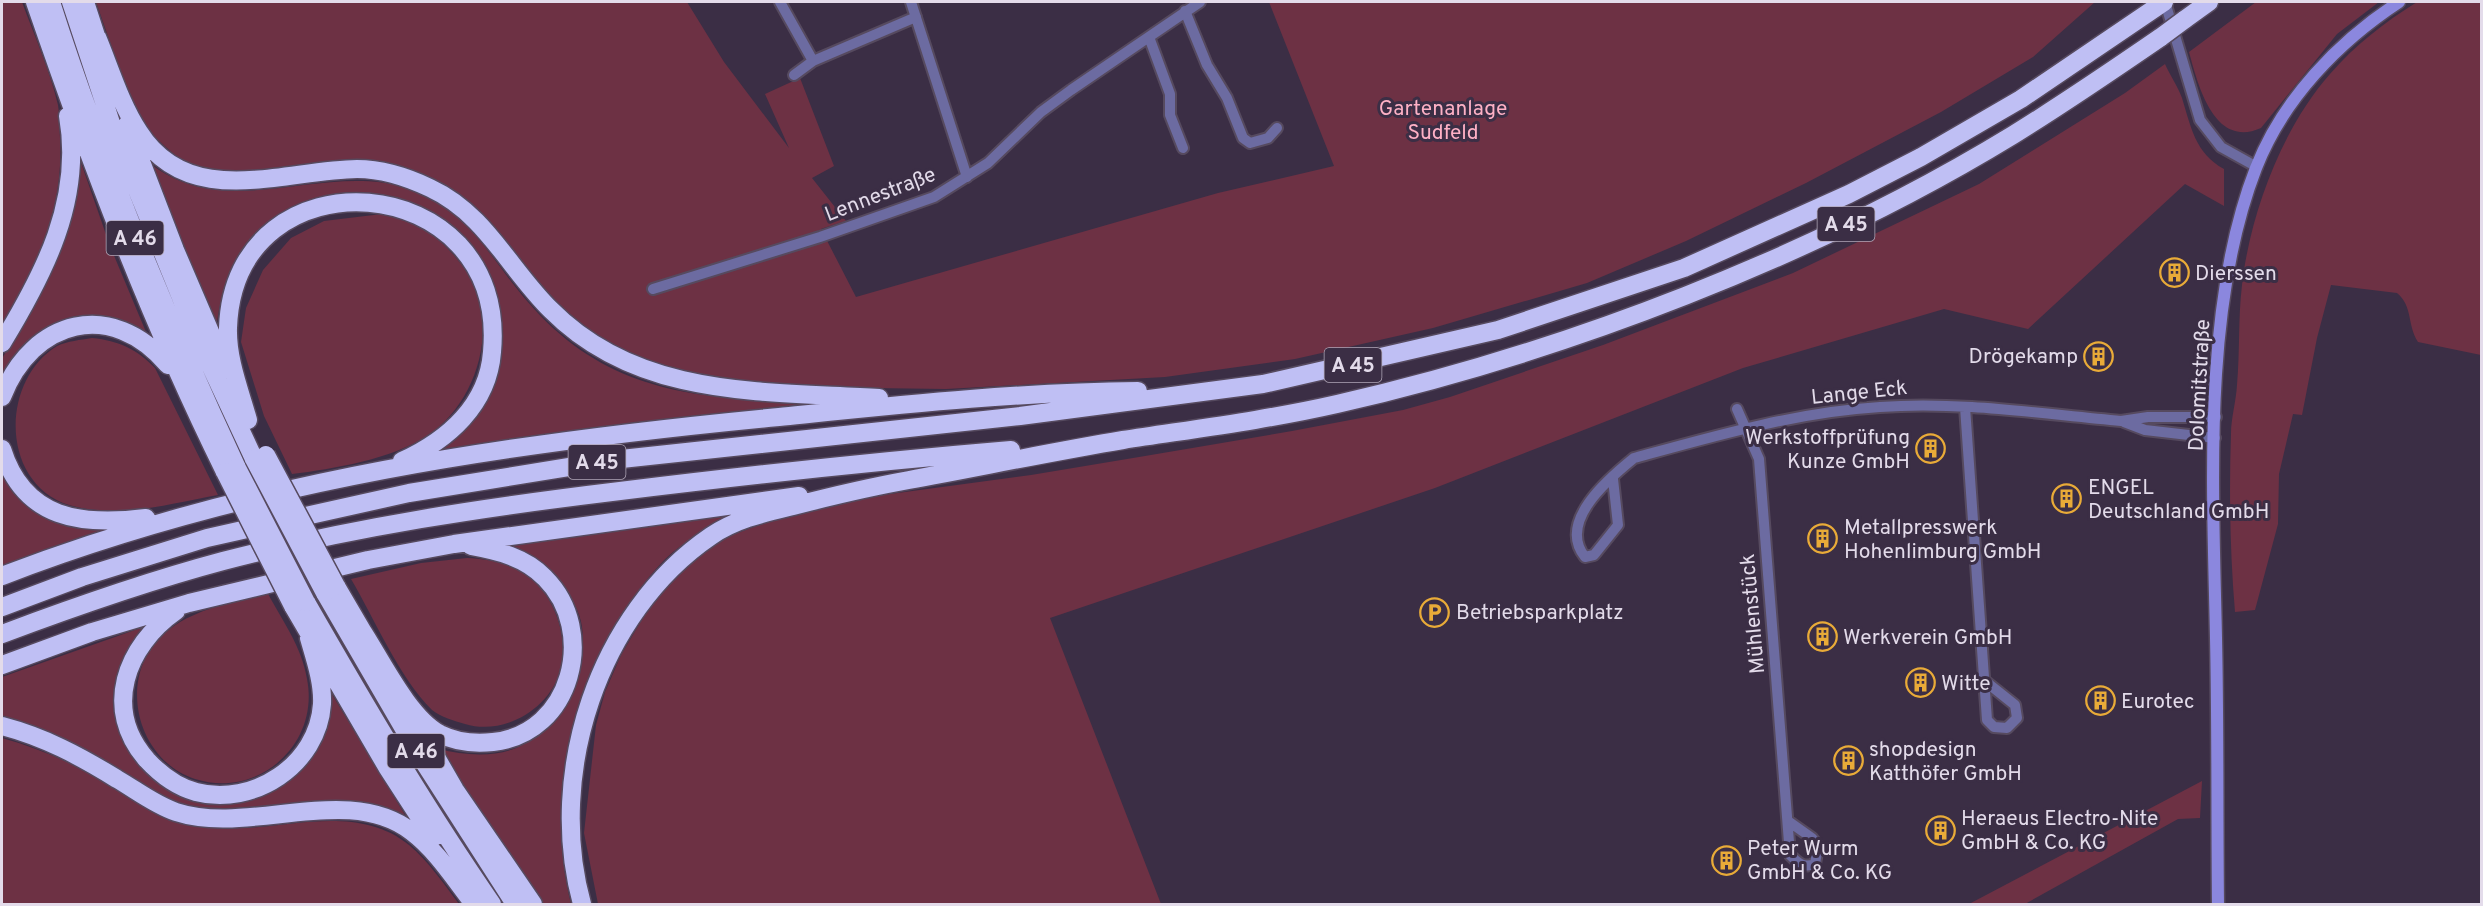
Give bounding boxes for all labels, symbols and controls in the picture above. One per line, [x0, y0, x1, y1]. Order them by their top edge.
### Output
park label: Gartenanlage Sudfeld [1379, 96, 1507, 147]
street label: Lennestraße [821, 162, 940, 229]
road number: A 45 [1818, 207, 1874, 241]
road number: A 46 [106, 221, 164, 255]
building icon: Dierssen [2158, 257, 2190, 289]
place label: Dierssen [2195, 261, 2277, 288]
street label: Dolomitstraße [2184, 318, 2217, 452]
building icon: Drögekamp [2083, 340, 2115, 372]
place label: Drögekamp [1969, 344, 2078, 371]
road number: A 45 [1324, 348, 1382, 382]
street label: Lange Eck [1810, 375, 1909, 412]
place label: Werkstoffprüfung Kunze GmbH [1745, 425, 1910, 476]
building icon: Werkstoffprüfung Kunze GmbH [1915, 433, 1947, 465]
road number: A 45 [568, 445, 626, 479]
place label: ENGEL Deutschland GmbH [2088, 475, 2269, 526]
building icon: ENGEL Deutschland GmbH [2051, 483, 2083, 515]
place label: Metallpresswerk Hohenlimburg GmbH [1844, 515, 2041, 566]
building icon: Metallpresswerk Hohenlimburg GmbH [1807, 523, 1839, 555]
street label: Mühlenstück [1735, 553, 1772, 675]
parking icon: Betriebsparkplatz [1419, 596, 1451, 628]
place label: Betriebsparkplatz [1456, 600, 1624, 627]
building icon: Werkverein GmbH [1806, 621, 1838, 653]
place label: Werkverein GmbH [1843, 625, 2013, 652]
building icon: Witte [1904, 667, 1936, 699]
place label: Witte [1941, 671, 1991, 698]
building icon: Eurotec [2084, 685, 2116, 717]
place label: Eurotec [2121, 689, 2195, 716]
road number: A 46 [388, 734, 444, 768]
place label: shopdesign Katthöfer GmbH [1869, 737, 2022, 788]
building icon: shopdesign Katthöfer GmbH [1832, 745, 1864, 777]
place label: Heraeus Electro-Nite GmbH & Co. KG [1961, 806, 2158, 857]
building icon: Heraeus Electro-Nite GmbH & Co. KG [1924, 814, 1956, 846]
place label: Peter Wurm GmbH & Co. KG [1747, 836, 1892, 887]
building icon: Peter Wurm GmbH & Co. KG [1710, 844, 1742, 876]

